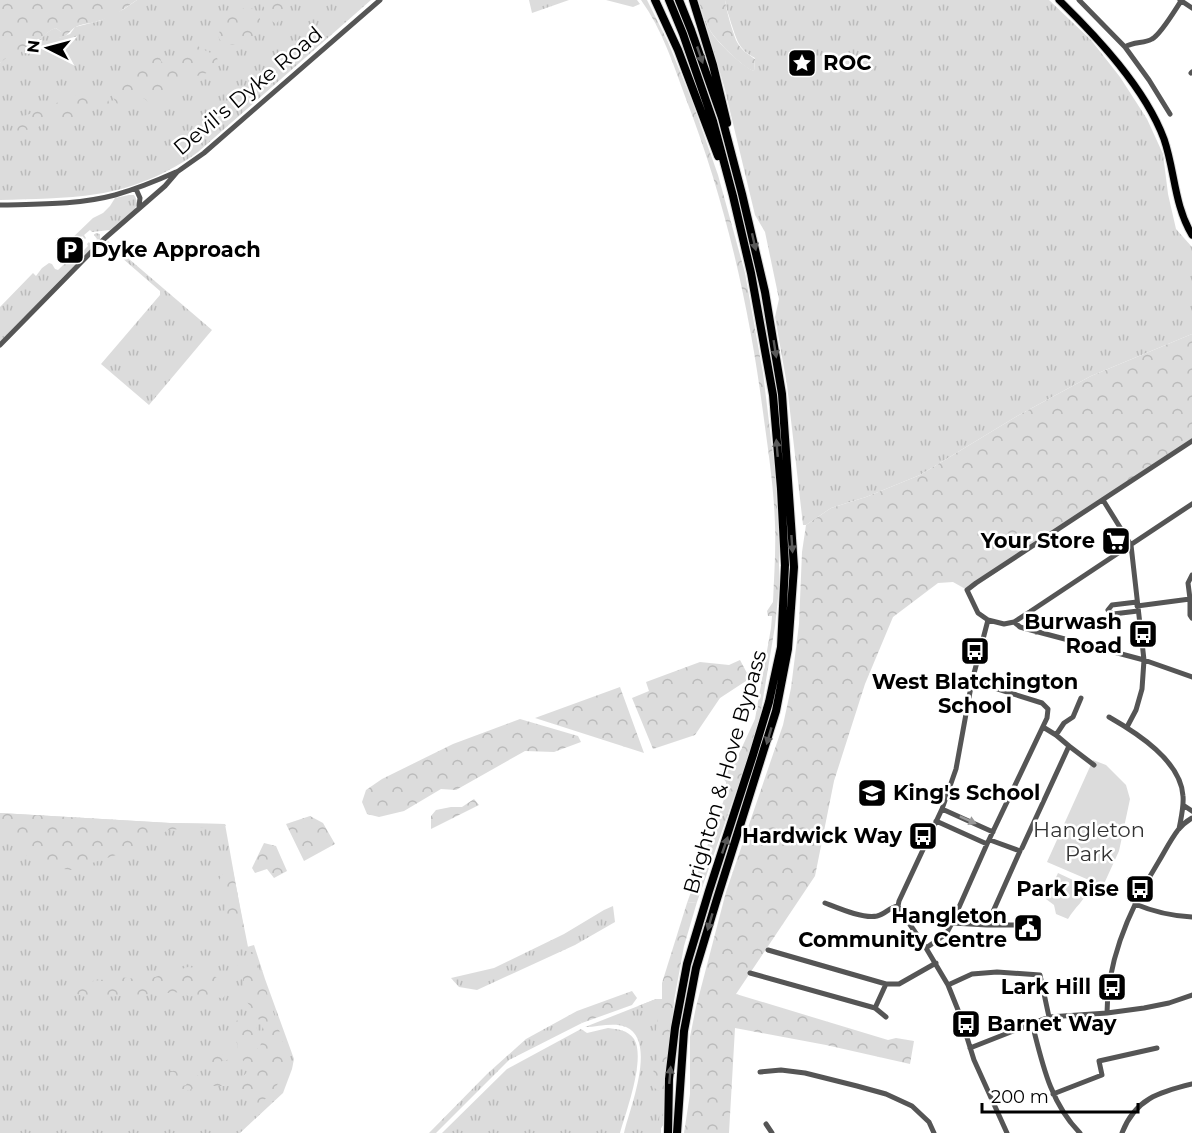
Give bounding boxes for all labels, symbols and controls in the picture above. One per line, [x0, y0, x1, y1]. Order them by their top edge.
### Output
north arrow [18, 18, 78, 78]
street label: Devil's Dyke Road [168, 21, 327, 160]
text: N [23, 39, 44, 54]
one-way arrow [695, 46, 705, 64]
place icon: ROC [786, 47, 818, 79]
place label: ROC [823, 50, 871, 75]
one-way arrow [749, 233, 759, 251]
parking icon: Dyke Approach [54, 234, 86, 266]
place label: Dyke Approach [91, 237, 261, 262]
one-way arrow [771, 340, 780, 359]
one-way arrow [772, 439, 782, 458]
supermarket icon: Your Store [1100, 525, 1132, 557]
place label: Your Store [980, 528, 1095, 553]
one-way arrow [788, 534, 797, 553]
place label: Burwash Road [1024, 609, 1122, 658]
bus stop icon: Burwash Road [1127, 618, 1159, 650]
bus stop icon: West Blatchington School [959, 635, 991, 667]
street label: Brighton & Hove Bypass [678, 647, 771, 897]
place label: West Blatchington School [872, 669, 1078, 718]
one-way arrow [764, 727, 773, 745]
school or university icon: King's School [856, 777, 888, 809]
place label: King's School [893, 780, 1040, 805]
one-way arrow [959, 816, 976, 825]
park label: Hangleton Park [1033, 817, 1145, 866]
bus stop icon: Hardwick Way [907, 820, 939, 852]
place label: Hardwick Way [742, 823, 902, 848]
one-way arrow [720, 836, 730, 854]
bus stop icon: Park Rise [1124, 873, 1156, 905]
place label: Park Rise [1016, 876, 1119, 901]
place label: Hangleton Community Centre [798, 903, 1007, 952]
public building icon: Hangleton Community Centre [1012, 912, 1044, 944]
one-way arrow [705, 913, 714, 931]
bus stop icon: Lark Hill [1096, 971, 1128, 1003]
place label: Lark Hill [1001, 974, 1091, 999]
bus stop icon: Barnet Way [950, 1008, 982, 1040]
place label: Barnet Way [987, 1011, 1117, 1036]
one-way arrow [665, 1065, 675, 1084]
scale bar [982, 1076, 1138, 1114]
text: 200 m [991, 1086, 1049, 1108]

